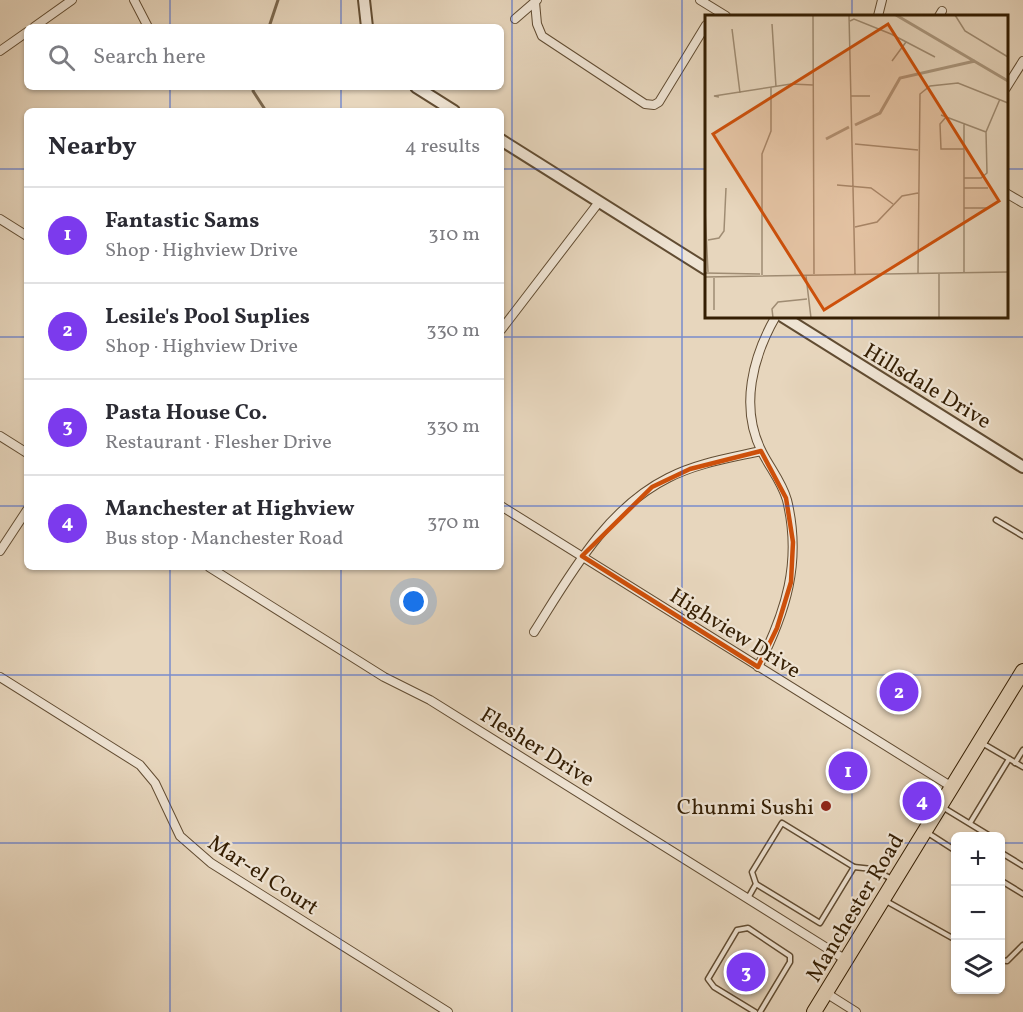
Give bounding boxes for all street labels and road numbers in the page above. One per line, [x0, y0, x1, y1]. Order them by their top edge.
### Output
street label: Hillsdale Drive [857, 337, 997, 438]
street label: Highview Drive [663, 581, 806, 687]
street label: Flesher Drive [473, 701, 600, 796]
street label: Manchester Road [800, 828, 913, 988]
street label: Mar-el Court [201, 829, 324, 924]

